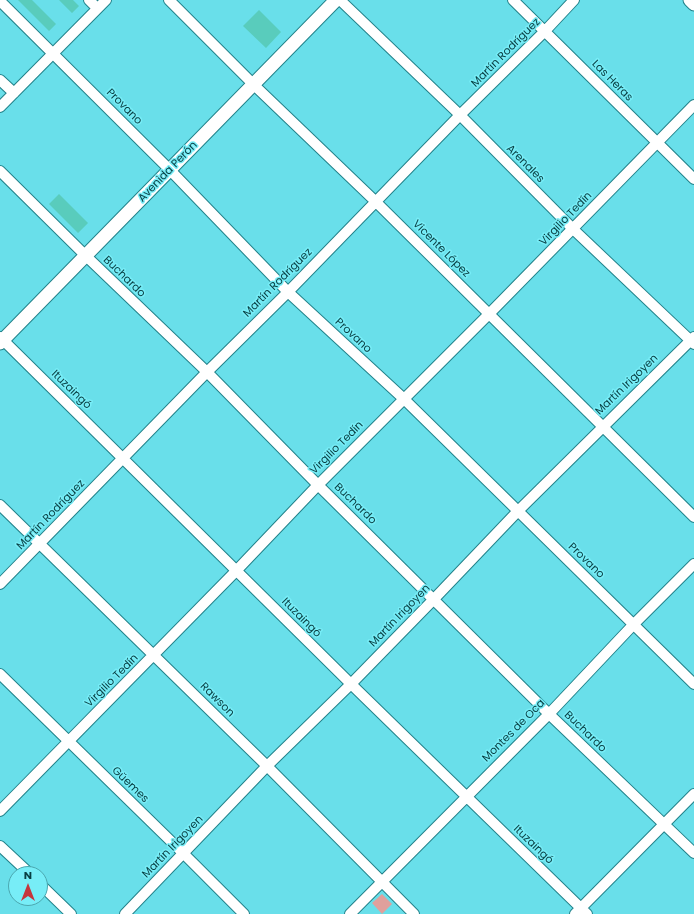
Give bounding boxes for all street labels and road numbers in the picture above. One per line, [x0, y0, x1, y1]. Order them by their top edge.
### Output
street label: Martín Rodríguez [469, 16, 543, 90]
street label: Las Heras [589, 58, 635, 104]
street label: Provano [103, 86, 145, 128]
street label: Avenida Perón [136, 139, 200, 205]
street label: Arenales [503, 142, 547, 186]
street label: Virgilio Tedín [537, 189, 595, 249]
street label: Vicente López [410, 218, 472, 280]
street label: Martín Rodríguez [241, 246, 315, 320]
street label: Buchardo [100, 254, 148, 300]
street label: Provano [332, 316, 374, 356]
street label: Martín Irigoyen [593, 352, 661, 418]
street label: Ituzaingó [48, 368, 94, 412]
street label: Virgilio Tedín [308, 419, 366, 477]
street label: Martín Rodríguez [14, 477, 88, 553]
street label: Buchardo [331, 481, 379, 527]
street label: Provano [565, 541, 607, 581]
street label: Martín Irigoyen [367, 582, 433, 650]
street label: Ituzaingó [279, 596, 323, 640]
street label: Virgilio Tedín [83, 652, 141, 710]
street label: Rawson [197, 680, 237, 720]
street label: Montes de Oca [480, 697, 548, 765]
street label: Buchardo [561, 709, 609, 755]
street label: Güemes [109, 764, 151, 806]
street label: Martín Irigoyen [140, 813, 206, 881]
street label: Ituzaingó [510, 823, 556, 867]

